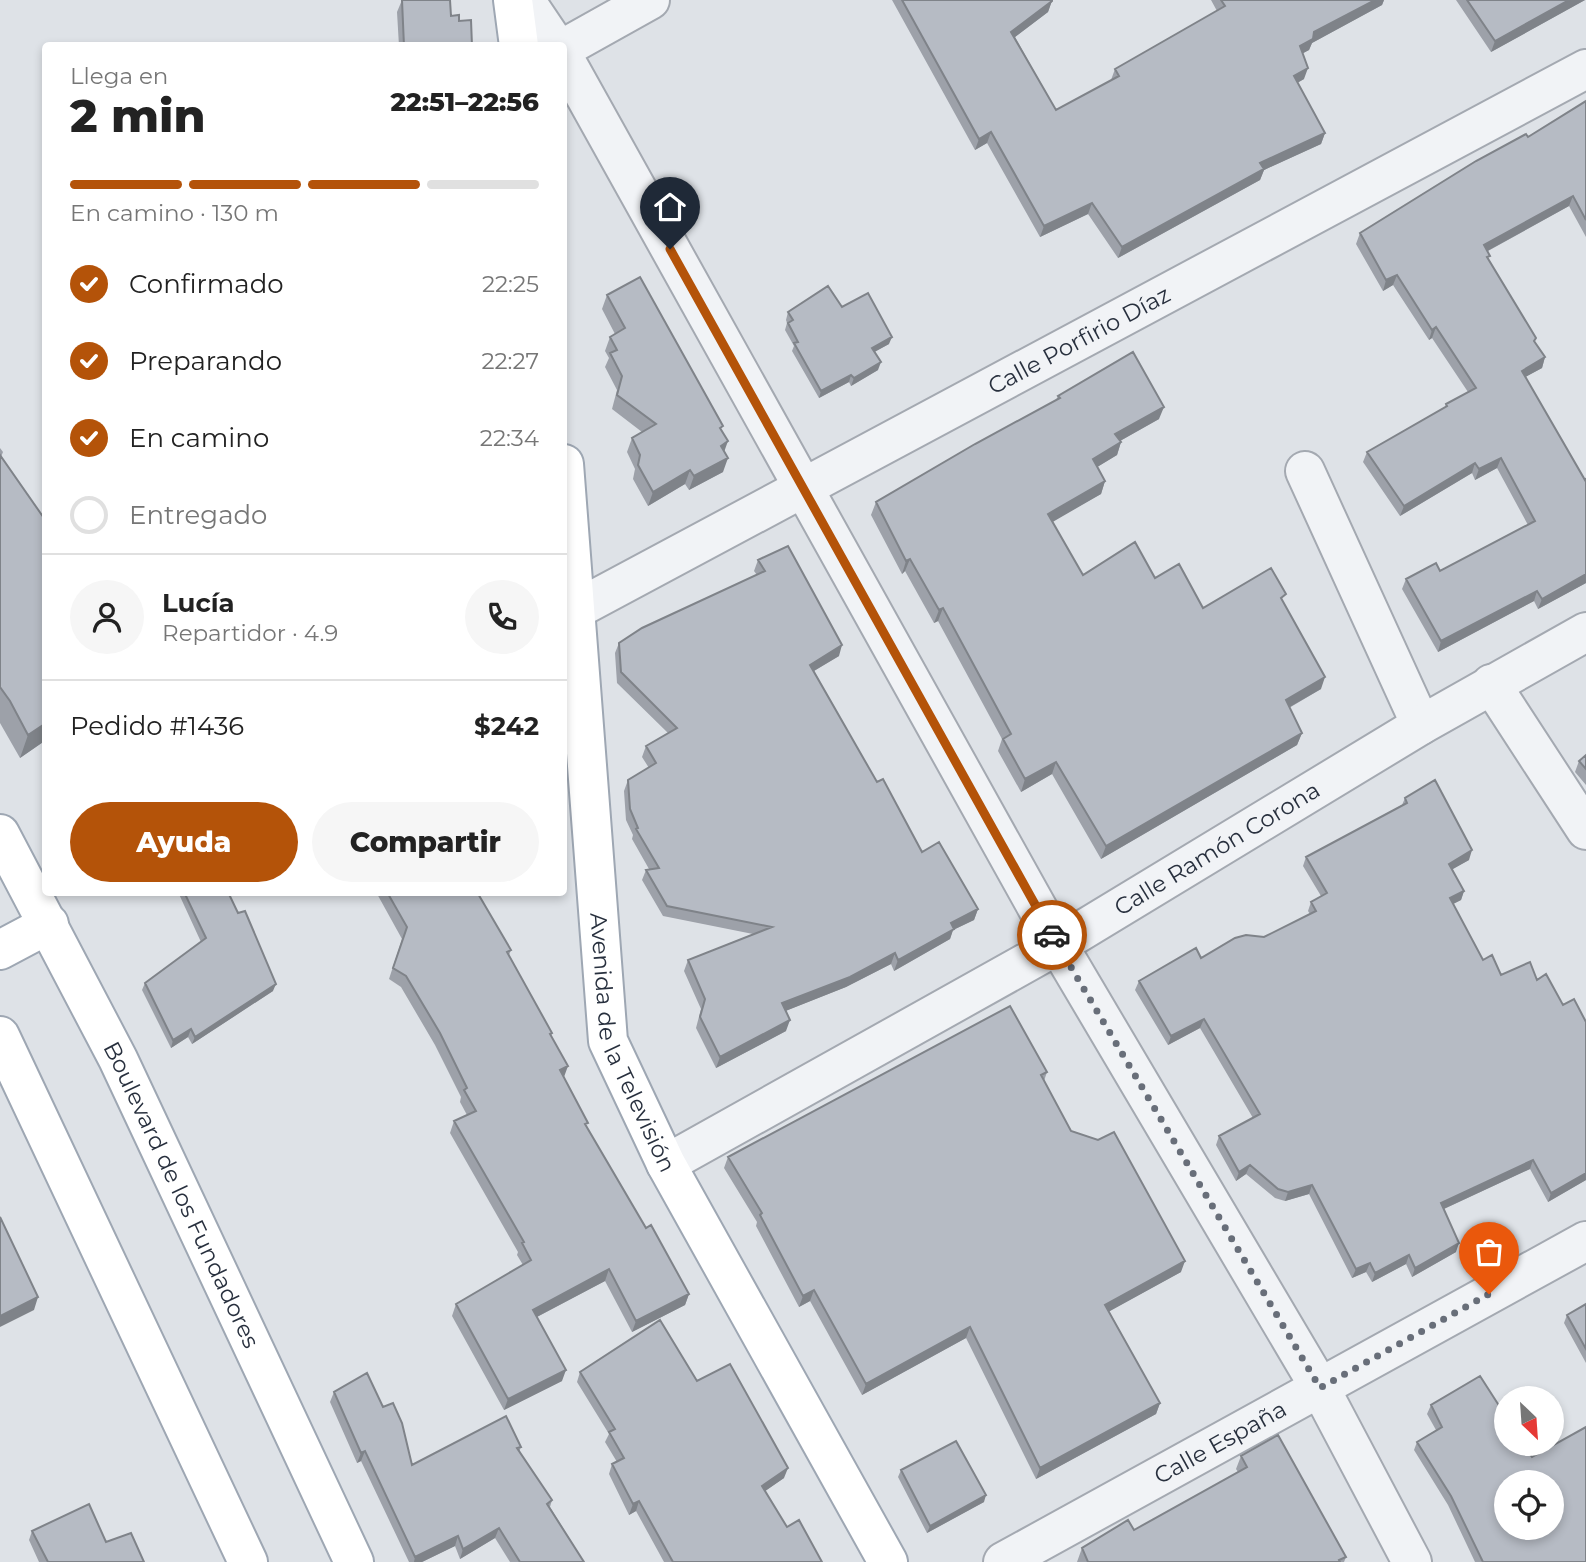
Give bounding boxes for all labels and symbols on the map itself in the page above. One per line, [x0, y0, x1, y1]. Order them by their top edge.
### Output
pin [640, 177, 700, 249]
street label: Calle Porfirio Díaz [983, 280, 1175, 400]
street label: Calle Ramón Corona [1109, 776, 1325, 922]
courier [1017, 900, 1087, 970]
street label: Avenida de la Televisión [584, 912, 682, 1177]
street label: Boulevard de los Fundadores [97, 1037, 266, 1352]
pin [1459, 1222, 1519, 1294]
north arrow [1494, 1386, 1564, 1456]
street label: Calle España [1149, 1395, 1291, 1490]

